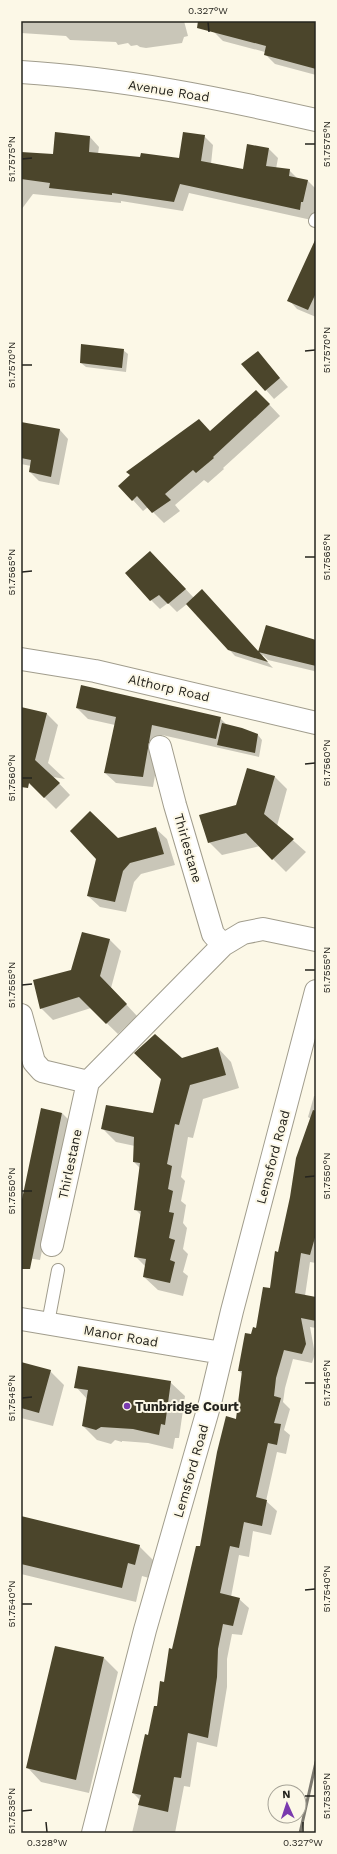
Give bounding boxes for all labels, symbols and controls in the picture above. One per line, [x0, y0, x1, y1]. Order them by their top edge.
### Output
text: 0.327°W [188, 5, 228, 16]
street label: Avenue Road [127, 77, 211, 105]
text: 51.7575°N [321, 121, 332, 167]
text: 51.7575°N [6, 136, 17, 182]
text: 51.7570°N [321, 327, 332, 373]
text: 51.7570°N [6, 342, 17, 388]
text: 51.7565°N [321, 534, 332, 580]
text: 51.7565°N [6, 549, 17, 595]
street label: Althorp Road [127, 671, 211, 705]
text: 51.7560°N [321, 739, 332, 787]
text: 51.7560°N [6, 754, 17, 802]
street label: Thirlestane [171, 812, 205, 884]
text: 51.7555°N [321, 947, 332, 993]
text: 51.7555°N [6, 962, 17, 1008]
street label: Lemsford Road [253, 1108, 293, 1206]
street label: Thirlestane [55, 1128, 85, 1200]
text: 51.7550°N [321, 1153, 332, 1199]
text: 51.7550°N [6, 1168, 17, 1214]
street label: Manor Road [83, 1322, 159, 1350]
text: 51.7545°N [321, 1360, 332, 1406]
text: 51.7545°N [6, 1375, 17, 1421]
place label: Tunbridge Court [135, 1399, 239, 1414]
marker: Tunbridge Court [122, 1401, 132, 1411]
street label: Lemsford Road [170, 1423, 212, 1519]
text: 51.7540°N [321, 1565, 332, 1613]
text: 51.7540°N [6, 1580, 17, 1628]
text: 51.7535°N [321, 1773, 332, 1819]
north arrow [267, 1784, 307, 1824]
text: 51.7535°N [6, 1788, 17, 1834]
text: N [282, 1788, 291, 1801]
text: 0.328°W [27, 1837, 68, 1848]
text: 0.327°W [283, 1837, 323, 1848]

